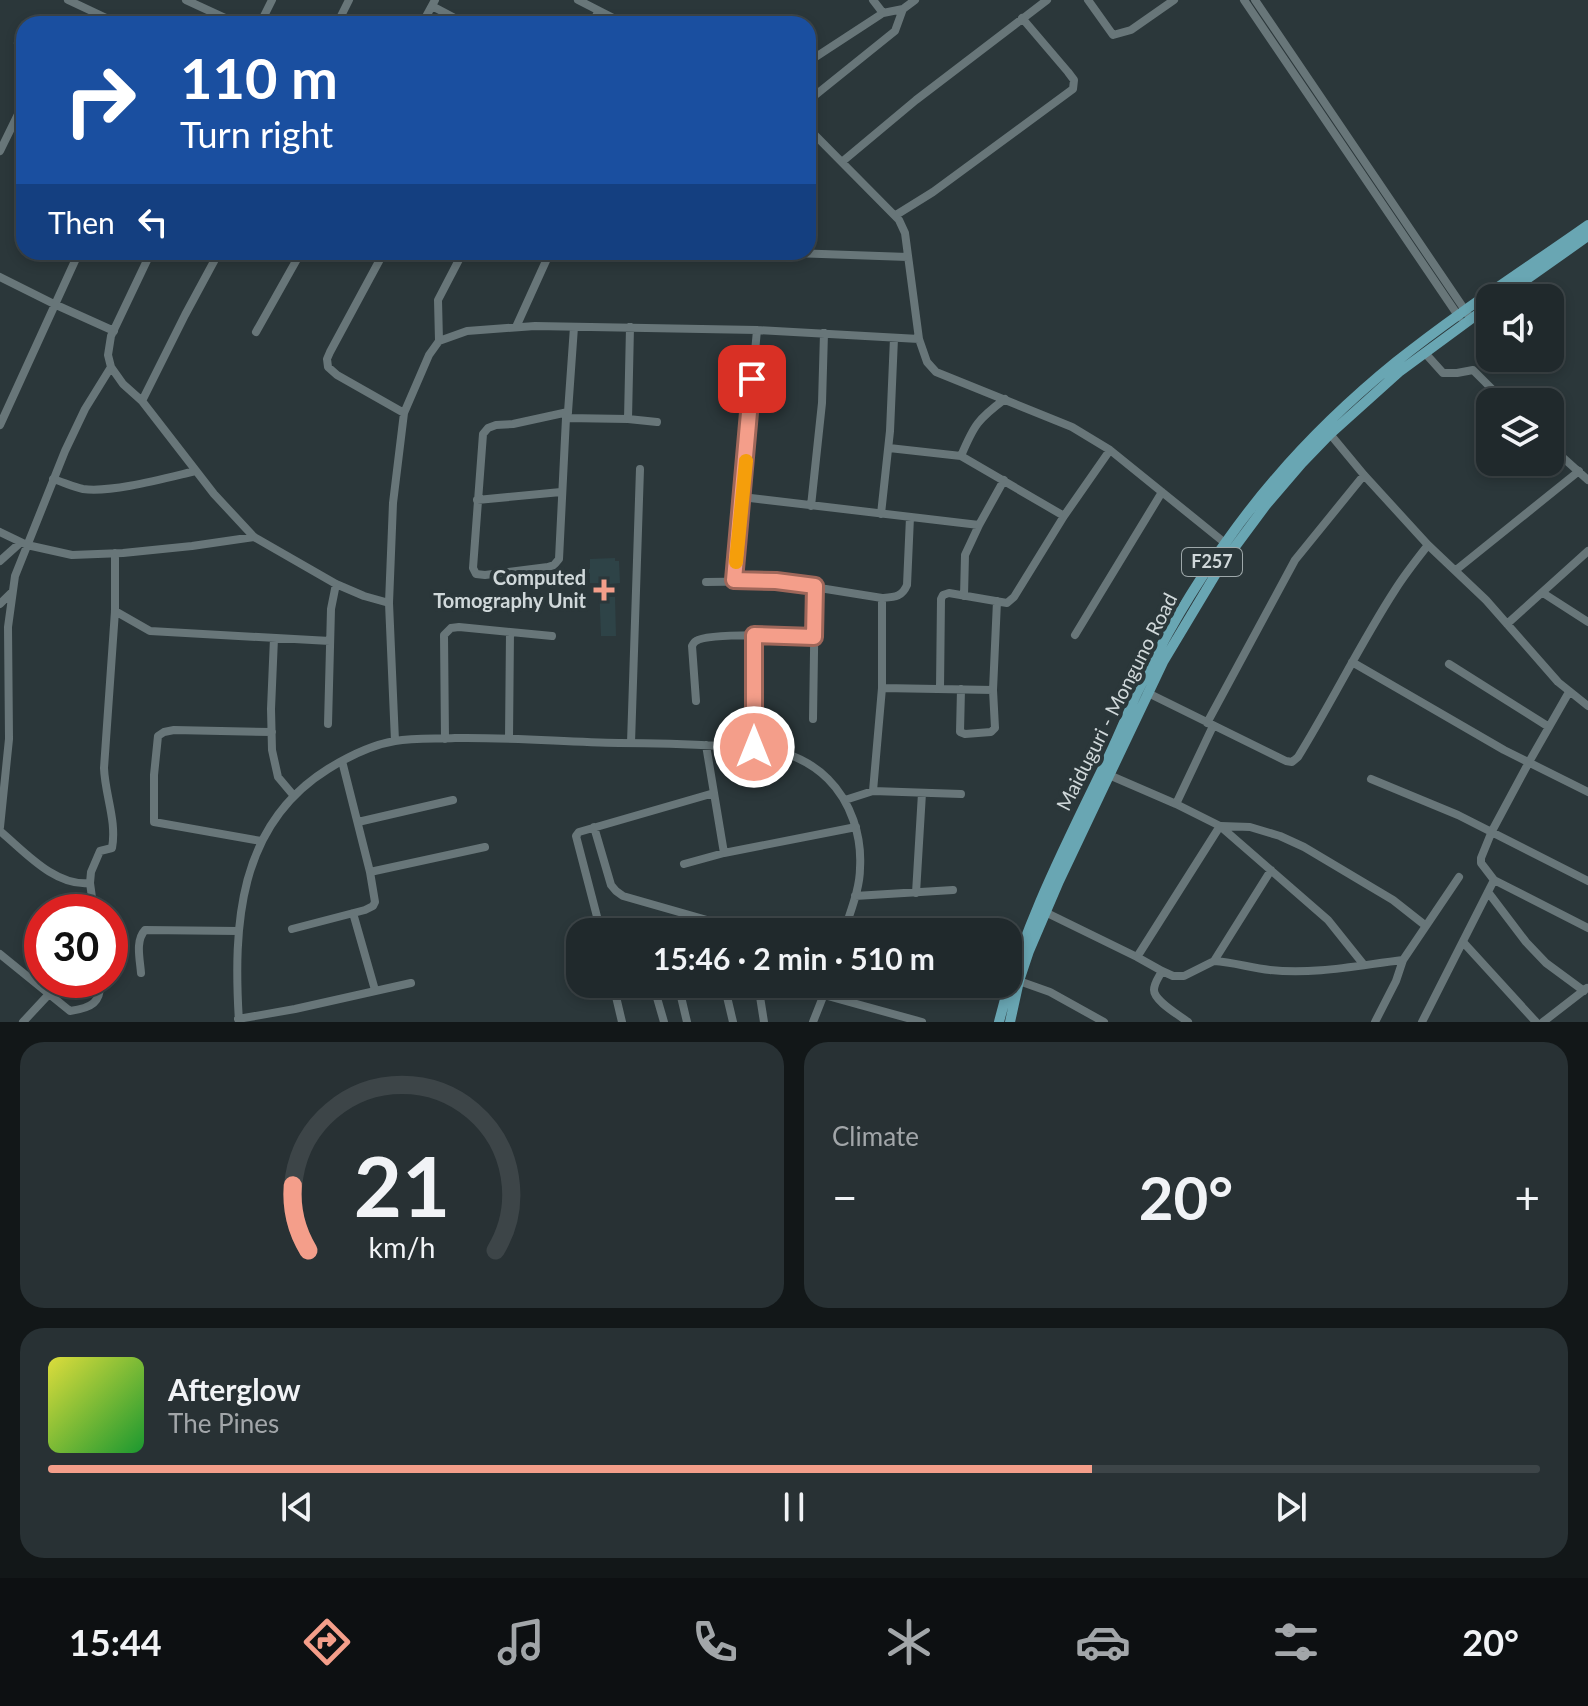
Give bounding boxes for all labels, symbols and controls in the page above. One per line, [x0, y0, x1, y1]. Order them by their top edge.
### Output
text: 110 m [180, 44, 338, 111]
icon: right [48, 48, 152, 152]
text: Turn right [180, 112, 333, 156]
icon: left [131, 200, 175, 244]
text: Then [48, 204, 115, 240]
map controls [1476, 284, 1564, 476]
button: sound [1476, 284, 1564, 372]
pin [718, 345, 786, 413]
icon: arrive [730, 357, 774, 401]
button: layers [1476, 388, 1564, 476]
road number: F257 [1182, 548, 1242, 576]
place label: Computed Tomography Unit [433, 565, 587, 612]
marker: Computed Tomography Unit [593, 579, 615, 601]
street label: Maiduguri - Monguno Road [1051, 589, 1181, 814]
position arrow [712, 705, 796, 789]
speed limit sign: 30 [24, 894, 128, 998]
text: 15:46 · 2 min · 510 m [653, 940, 935, 976]
text: Climate [832, 1120, 919, 1152]
text: 21 [354, 1135, 450, 1235]
text: 20° [1139, 1161, 1233, 1233]
text: − [832, 1171, 858, 1223]
text: + [1514, 1171, 1540, 1223]
text: km/h [369, 1230, 435, 1264]
text: Afterglow [168, 1371, 301, 1407]
text: The Pines [168, 1407, 279, 1439]
icon: previous [275, 1485, 319, 1529]
icon: pause [772, 1485, 816, 1529]
icon: next [1269, 1485, 1313, 1529]
icon: directions [299, 1614, 355, 1670]
icon: music [493, 1614, 549, 1670]
icon: phone [687, 1614, 743, 1670]
icon: climate [881, 1614, 937, 1670]
icon: car [1075, 1614, 1131, 1670]
icon: filters [1268, 1614, 1324, 1670]
text: 15:44 [69, 1620, 162, 1664]
text: 20° [1462, 1620, 1519, 1664]

